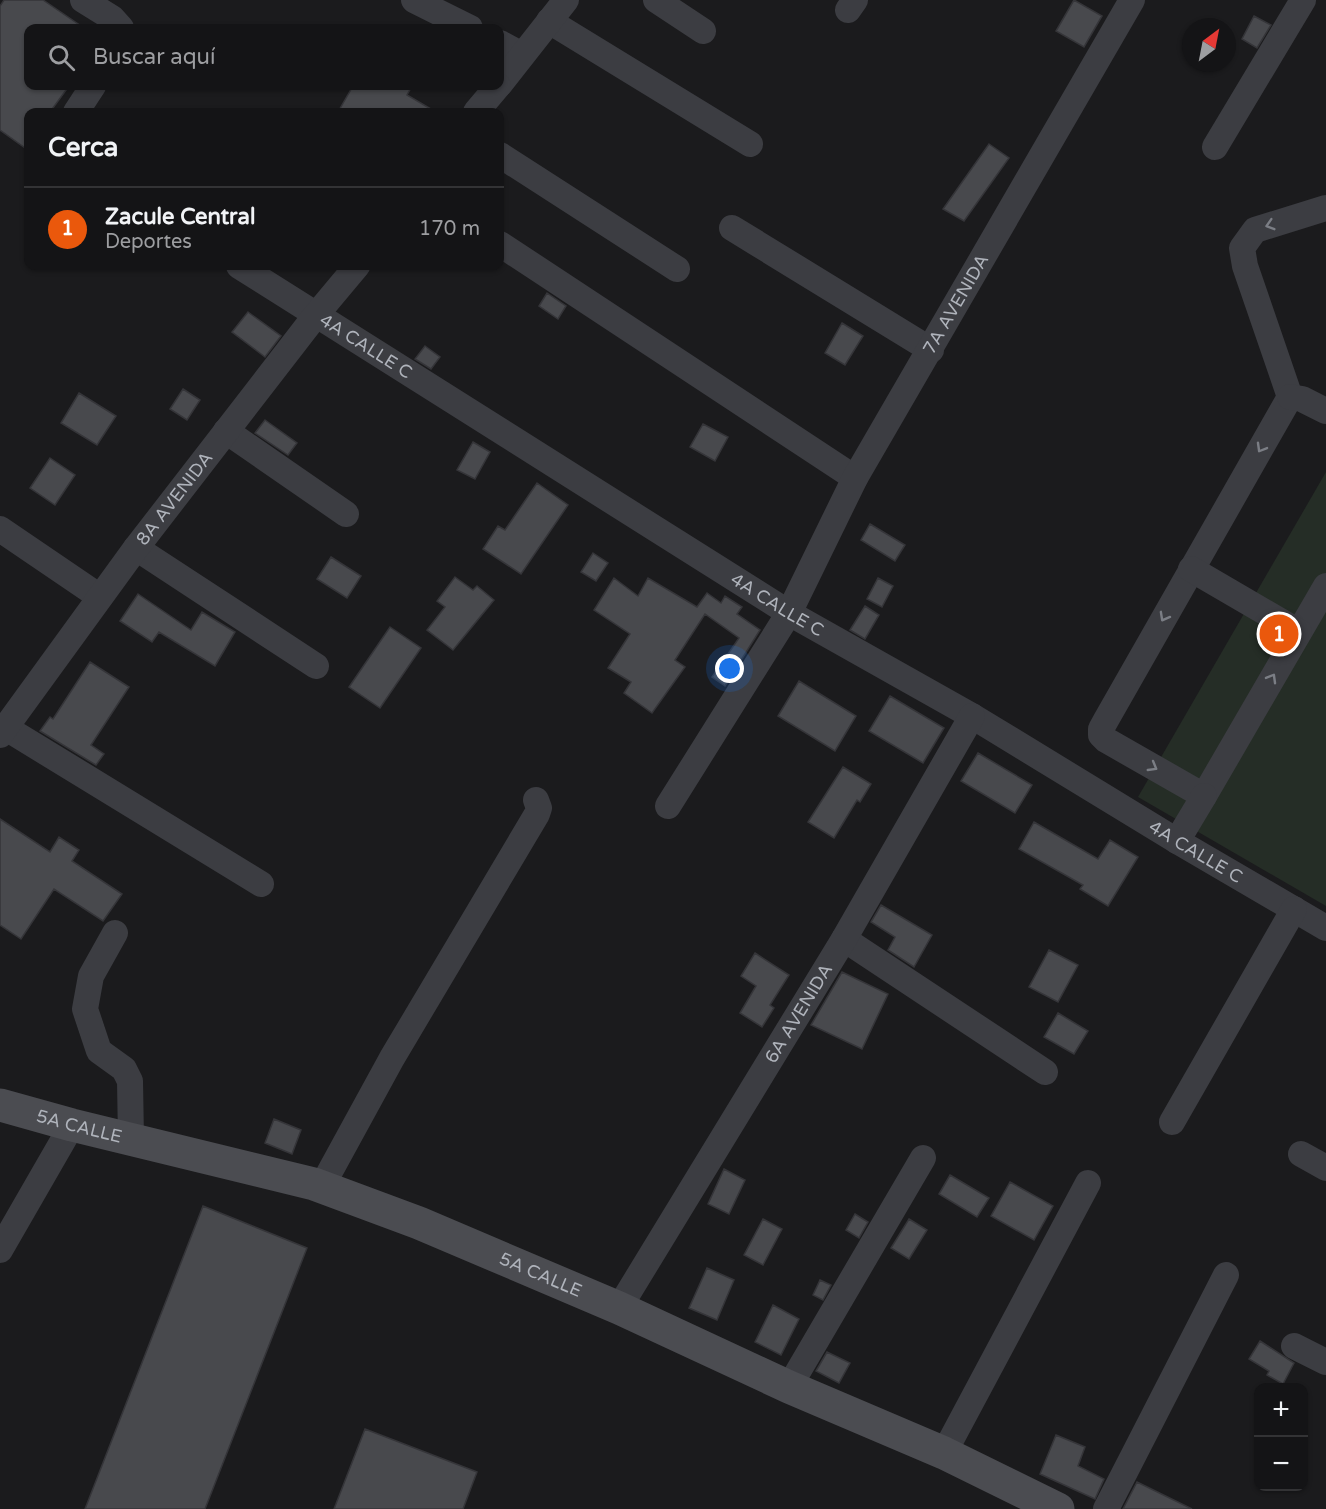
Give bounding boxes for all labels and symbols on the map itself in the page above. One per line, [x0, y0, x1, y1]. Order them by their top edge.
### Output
north arrow [1182, 18, 1236, 72]
one-way arrow [1265, 218, 1276, 230]
street label: 7A AVENIDA [918, 250, 993, 358]
street label: 4A CALLE C [316, 309, 416, 383]
one-way arrow [1257, 442, 1268, 452]
street label: 8A AVENIDA [131, 447, 217, 550]
street label: 4A CALLE C [727, 568, 828, 641]
one-way arrow [1160, 611, 1171, 621]
pin: 1 [1260, 612, 1298, 656]
your location [715, 654, 744, 683]
one-way arrow [1264, 674, 1276, 684]
one-way arrow [1147, 760, 1157, 771]
street label: 4A CALLE C [1145, 816, 1246, 888]
street label: 6A AVENIDA [760, 960, 837, 1067]
street label: 5A CALLE [34, 1105, 124, 1148]
street label: 5A CALLE [496, 1247, 585, 1302]

